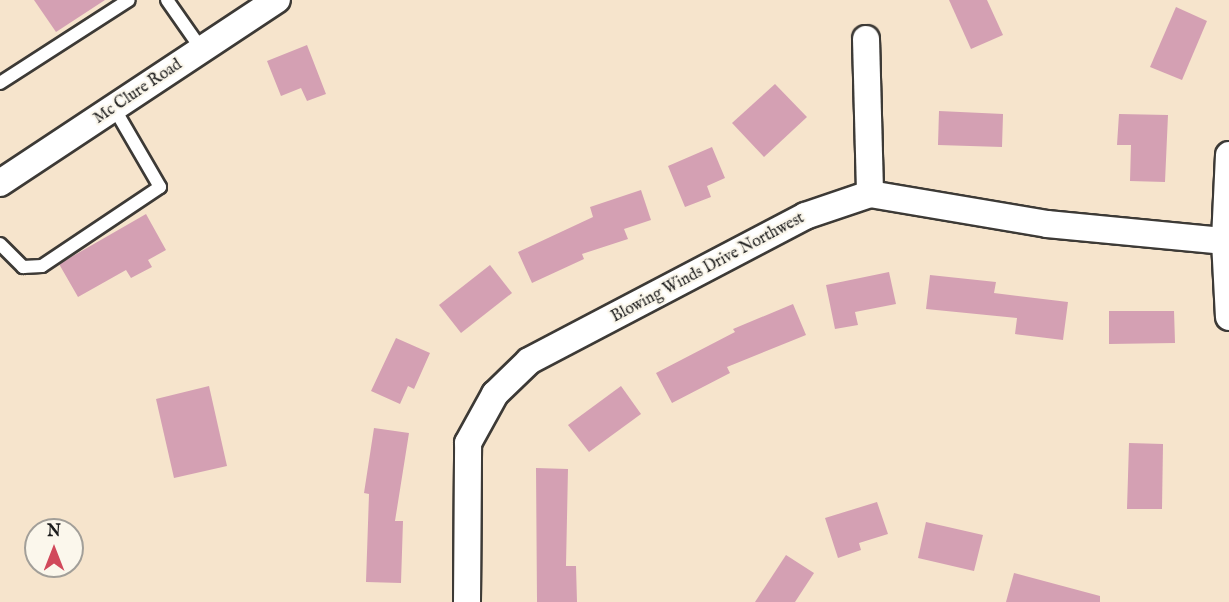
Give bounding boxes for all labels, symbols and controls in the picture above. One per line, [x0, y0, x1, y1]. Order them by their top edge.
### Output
street label: Mc Clure Road [90, 55, 186, 129]
street label: Blowing Winds Drive Northwest [608, 209, 808, 327]
north arrow [24, 518, 84, 578]
text: N [47, 522, 61, 542]

